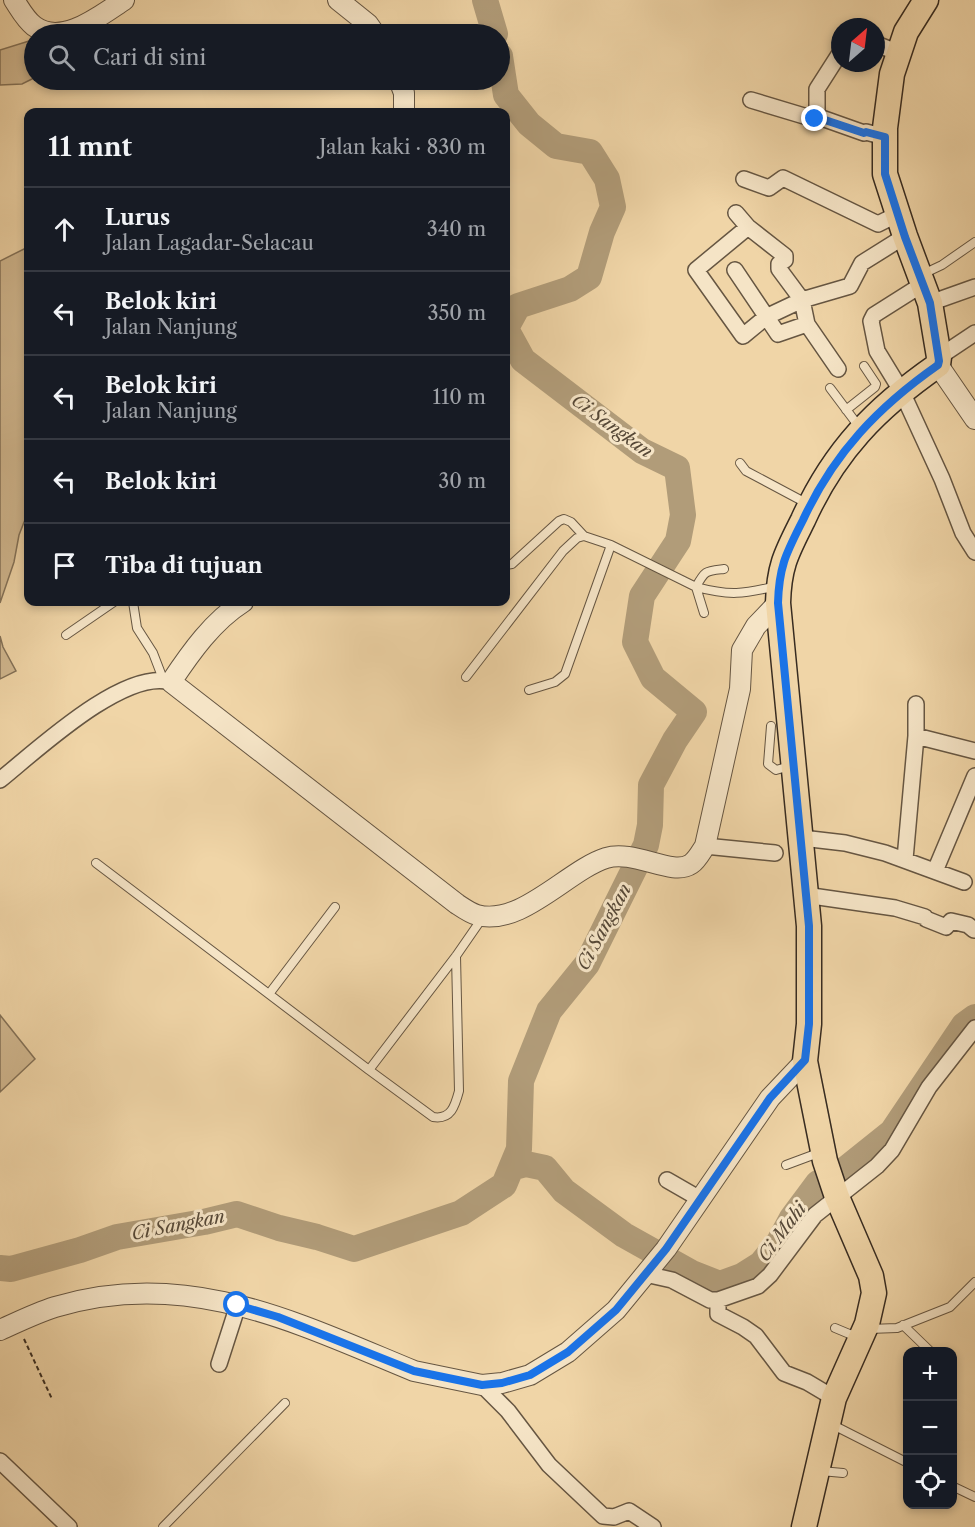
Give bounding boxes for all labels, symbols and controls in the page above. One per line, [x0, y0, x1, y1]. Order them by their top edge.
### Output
north arrow [831, 18, 885, 72]
search box [24, 24, 510, 90]
icon: search [45, 41, 78, 74]
text: Cari di sini [93, 44, 206, 71]
route end [801, 105, 827, 131]
text: 11 mnt [48, 131, 132, 163]
text: Jalan kaki · 830 m [319, 135, 486, 159]
text: Lurus [105, 204, 170, 231]
icon: ahead [48, 213, 81, 246]
text: 340 m [427, 217, 486, 241]
text: Jalan Lagadar-Selacau [105, 231, 314, 255]
text: Belok kiri [105, 288, 217, 315]
icon: left [48, 297, 81, 330]
text: 350 m [428, 301, 486, 325]
text: Jalan Nanjung [105, 315, 237, 339]
text: Belok kiri [105, 372, 217, 399]
icon: left [48, 381, 81, 414]
text: 110 m [433, 385, 486, 409]
water label: Ci Sangkan [567, 389, 657, 463]
text: Jalan Nanjung [105, 399, 237, 423]
icon: left [48, 465, 81, 498]
text: Belok kiri [105, 468, 217, 495]
text: 30 m [438, 469, 486, 493]
icon: arrive [48, 549, 81, 582]
text: Tiba di tujuan [105, 552, 263, 579]
water label: Ci Sangkan [572, 880, 636, 974]
water label: Ci Mahi [753, 1197, 812, 1266]
water label: Ci Sangkan [129, 1205, 227, 1245]
route start [223, 1291, 249, 1317]
map controls [903, 1347, 957, 1509]
button: + [903, 1347, 957, 1401]
button: − [903, 1401, 957, 1455]
button: locate [903, 1455, 957, 1509]

